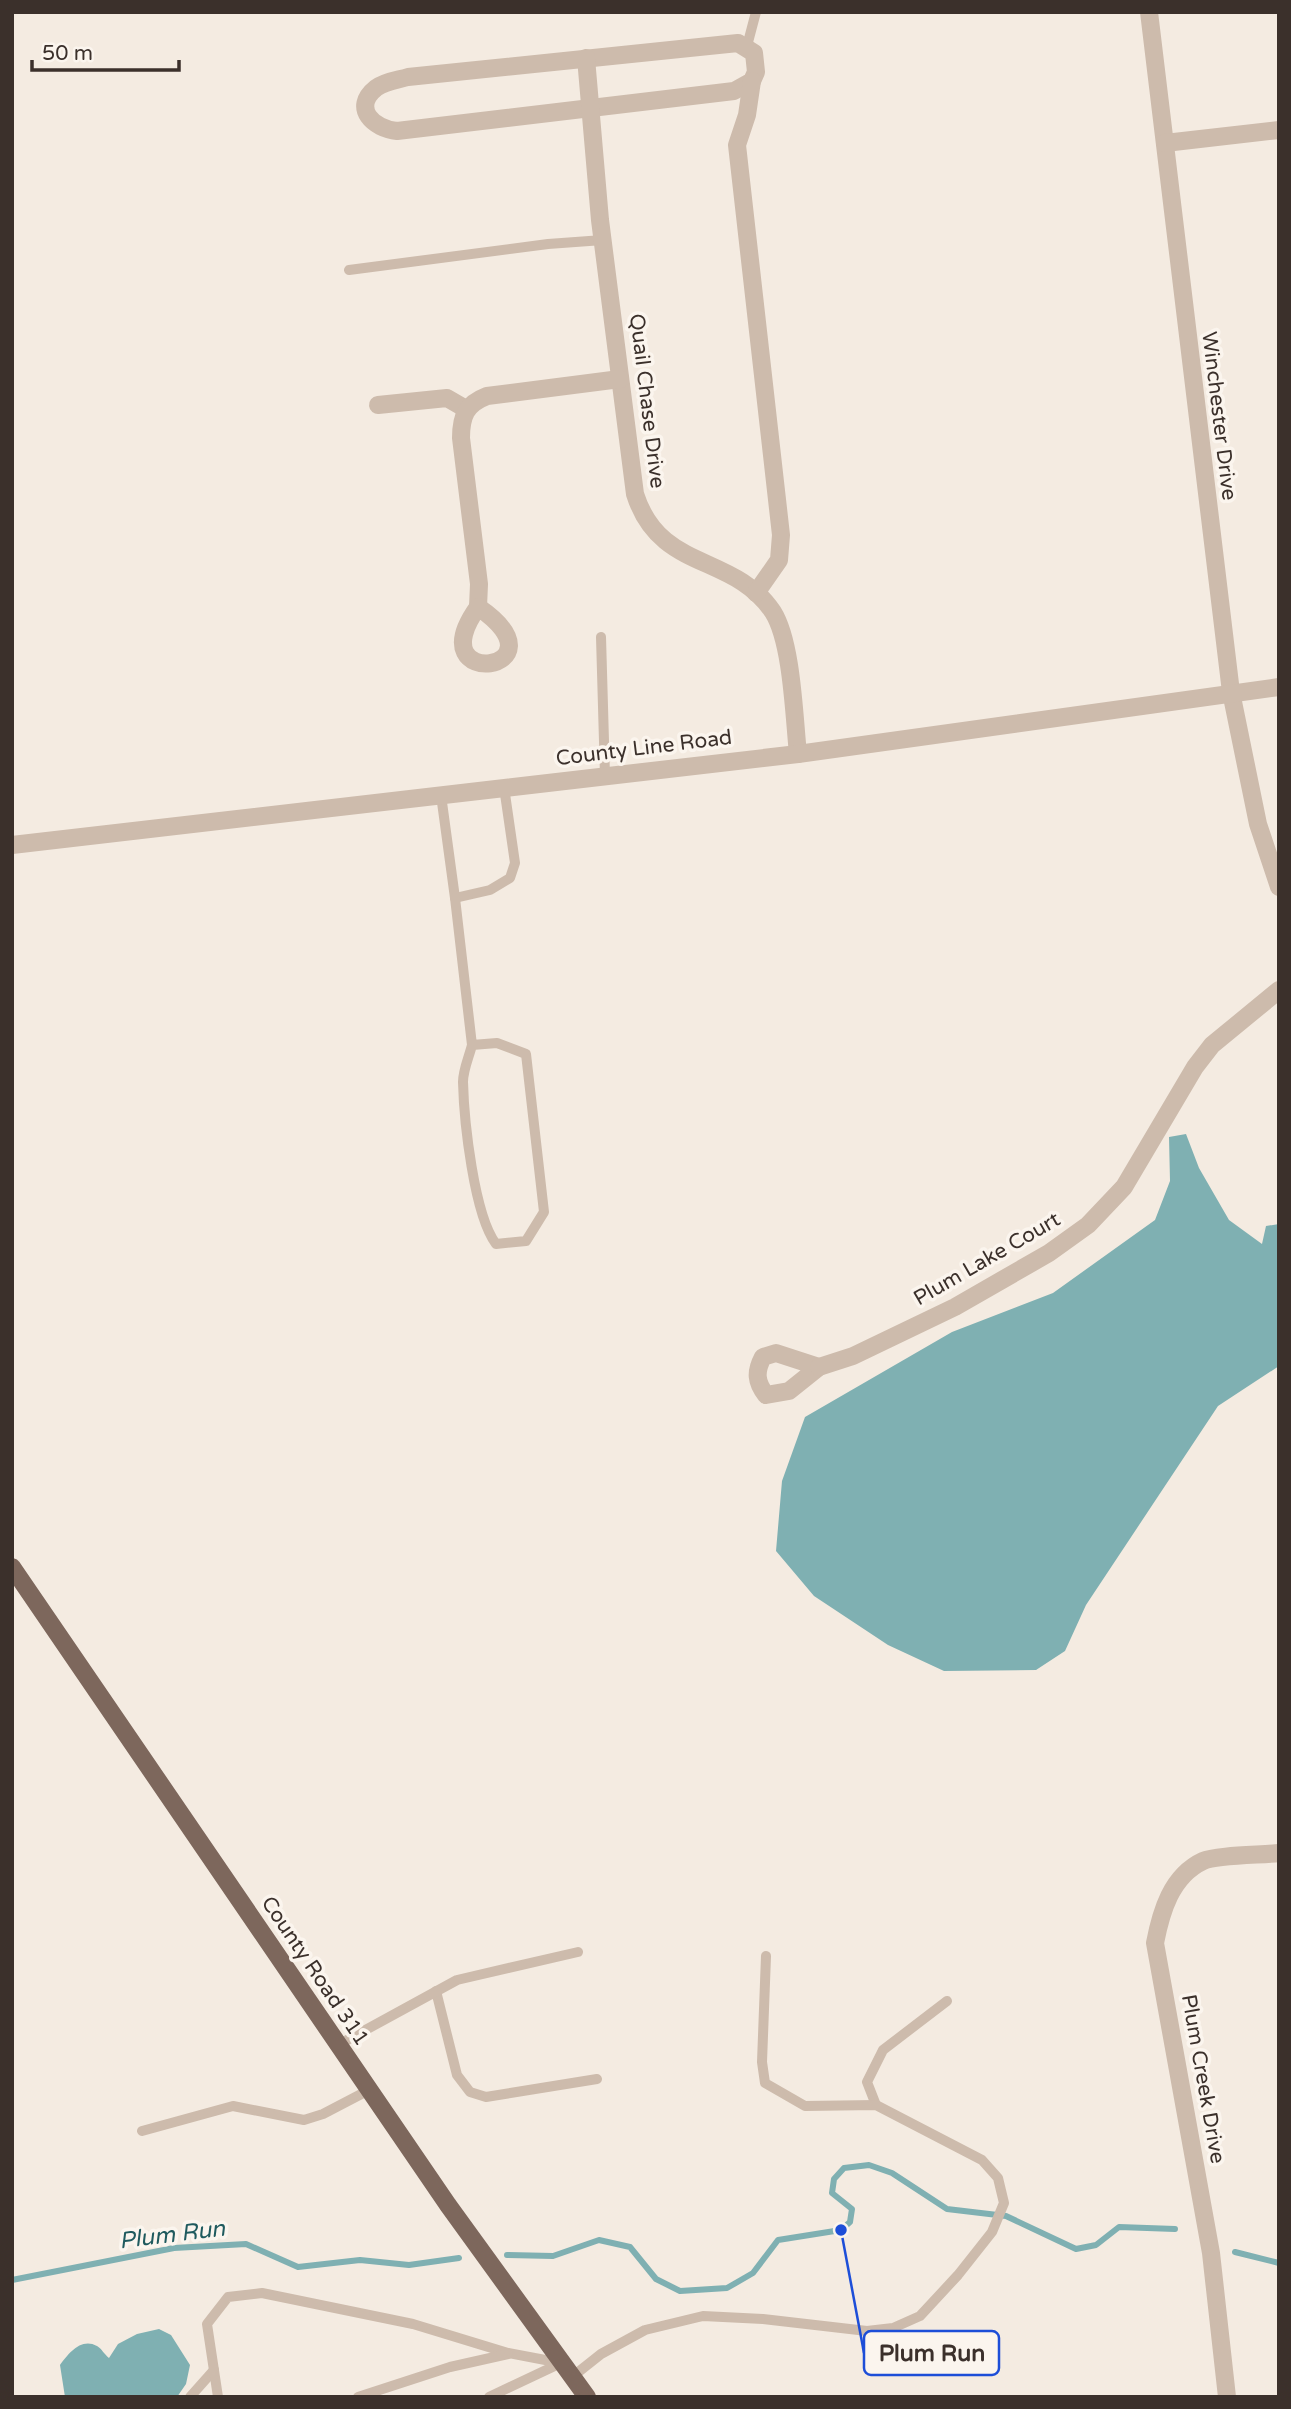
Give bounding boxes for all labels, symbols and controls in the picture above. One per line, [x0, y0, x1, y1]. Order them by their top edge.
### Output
scale bar [32, 28, 178, 72]
text: 50 m [42, 41, 93, 66]
street label: Quail Chase Drive [624, 312, 670, 490]
street label: Winchester Drive [1196, 330, 1242, 502]
street label: County Line Road [555, 725, 733, 771]
street label: Plum Lake Court [909, 1207, 1065, 1311]
street label: County Road 311 [256, 1892, 374, 2050]
street label: Plum Creek Drive [1176, 1992, 1230, 2166]
water label: Plum Run [117, 2214, 228, 2255]
callout: Plum Run [864, 2331, 999, 2375]
text: Plum Run [879, 2340, 985, 2368]

